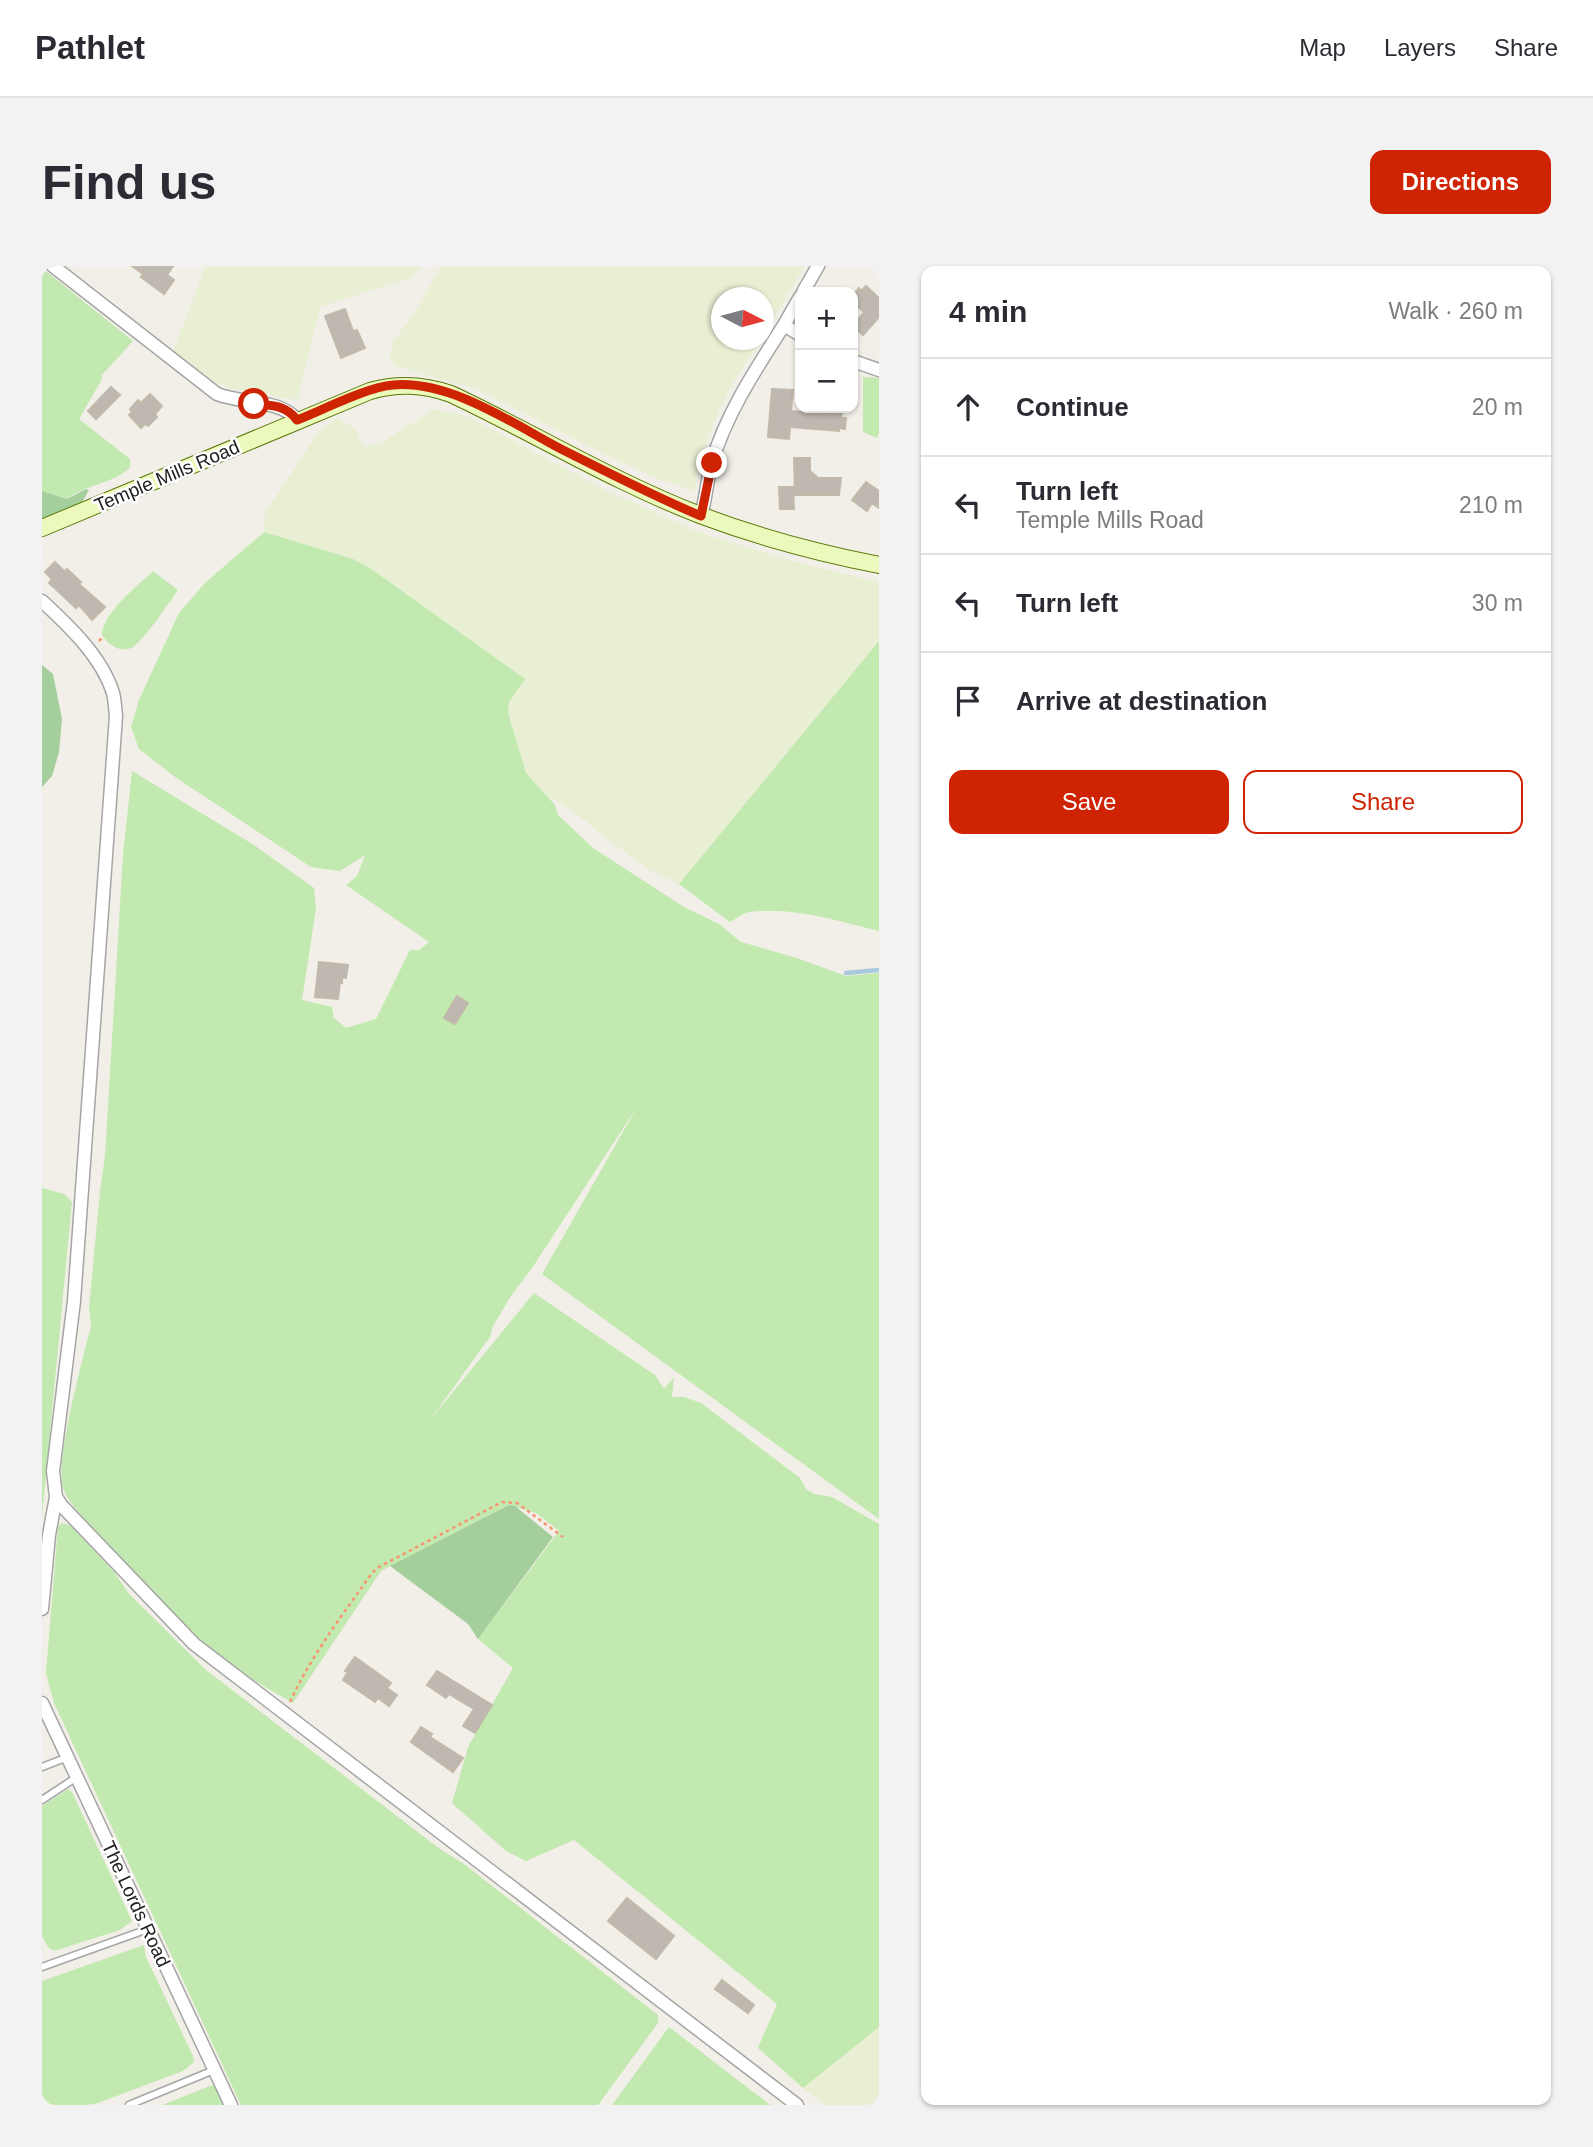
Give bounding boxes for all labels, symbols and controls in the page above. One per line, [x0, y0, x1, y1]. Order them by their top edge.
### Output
text: Pathlet [35, 29, 145, 66]
text: Map [1299, 34, 1346, 61]
text: Layers [1384, 34, 1456, 61]
text: Share [1494, 34, 1558, 61]
button: Directions [1370, 150, 1551, 214]
text: Find us [42, 155, 216, 209]
north arrow [711, 287, 774, 350]
map controls [795, 287, 858, 413]
button: + [795, 287, 858, 350]
text: 4 min [949, 295, 1027, 328]
text: Walk · 260 m [1388, 298, 1523, 324]
button: − [795, 350, 858, 413]
route start [238, 388, 269, 419]
icon: ahead [949, 388, 987, 426]
text: Continue [1016, 392, 1129, 422]
text: 20 m [1472, 394, 1523, 420]
street label: Temple Mills Road [91, 436, 243, 516]
route end [696, 447, 727, 478]
text: Turn left [1016, 476, 1118, 506]
icon: left [949, 486, 987, 524]
text: 210 m [1459, 492, 1523, 518]
text: Temple Mills Road [1016, 507, 1204, 533]
icon: left [949, 584, 987, 622]
text: Turn left [1016, 588, 1118, 618]
text: 30 m [1472, 590, 1523, 616]
icon: arrive [949, 682, 987, 720]
text: Arrive at destination [1016, 686, 1267, 716]
button: Save [949, 770, 1229, 834]
button: Share [1243, 770, 1523, 834]
street label: The Lords Road [98, 1838, 174, 1970]

